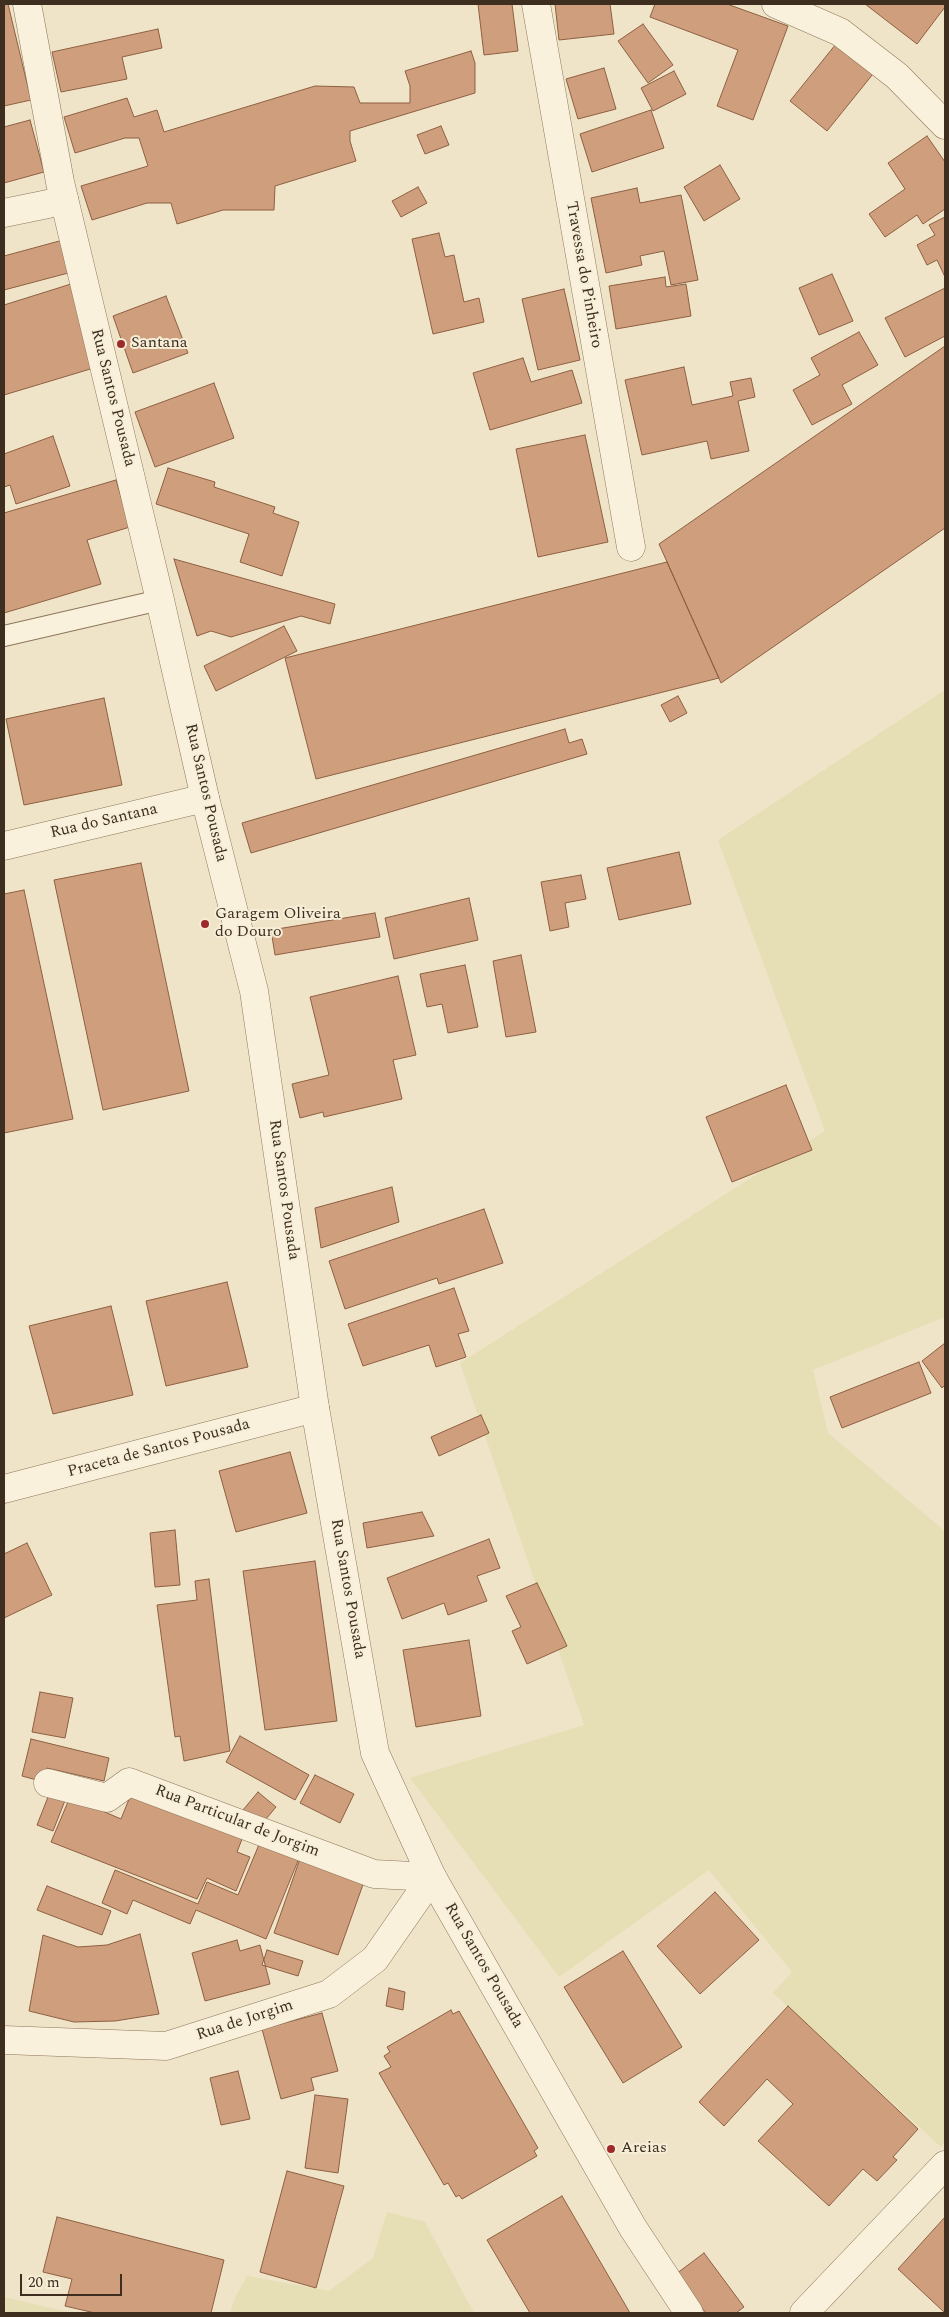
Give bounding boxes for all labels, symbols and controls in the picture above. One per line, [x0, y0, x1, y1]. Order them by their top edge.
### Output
street label: Travessa do Pinheiro [561, 200, 605, 350]
street label: Rua Santos Pousada [86, 327, 138, 469]
place label: Santana [131, 334, 187, 354]
marker: Santana [115, 338, 127, 350]
street label: Rua Santos Pousada [180, 722, 230, 864]
street label: Rua do Santana [49, 800, 159, 844]
place label: Garagem Oliveira do Douro [215, 905, 341, 943]
marker: Garagem Oliveira do Douro [199, 918, 211, 930]
street label: Rua Santos Pousada [264, 1119, 302, 1261]
street label: Praceta de Santos Pousada [66, 1415, 252, 1483]
street label: Rua Santos Pousada [325, 1518, 369, 1660]
street label: Rua Particular de Jorgim [152, 1782, 322, 1862]
street label: Rua Santos Pousada [439, 1900, 527, 2032]
street label: Rua de Jorgim [194, 1996, 296, 2046]
place label: Areias [621, 2139, 667, 2159]
marker: Areias [605, 2143, 617, 2155]
scale bar [22, 2264, 125, 2296]
text: 20 m [28, 2271, 60, 2294]

